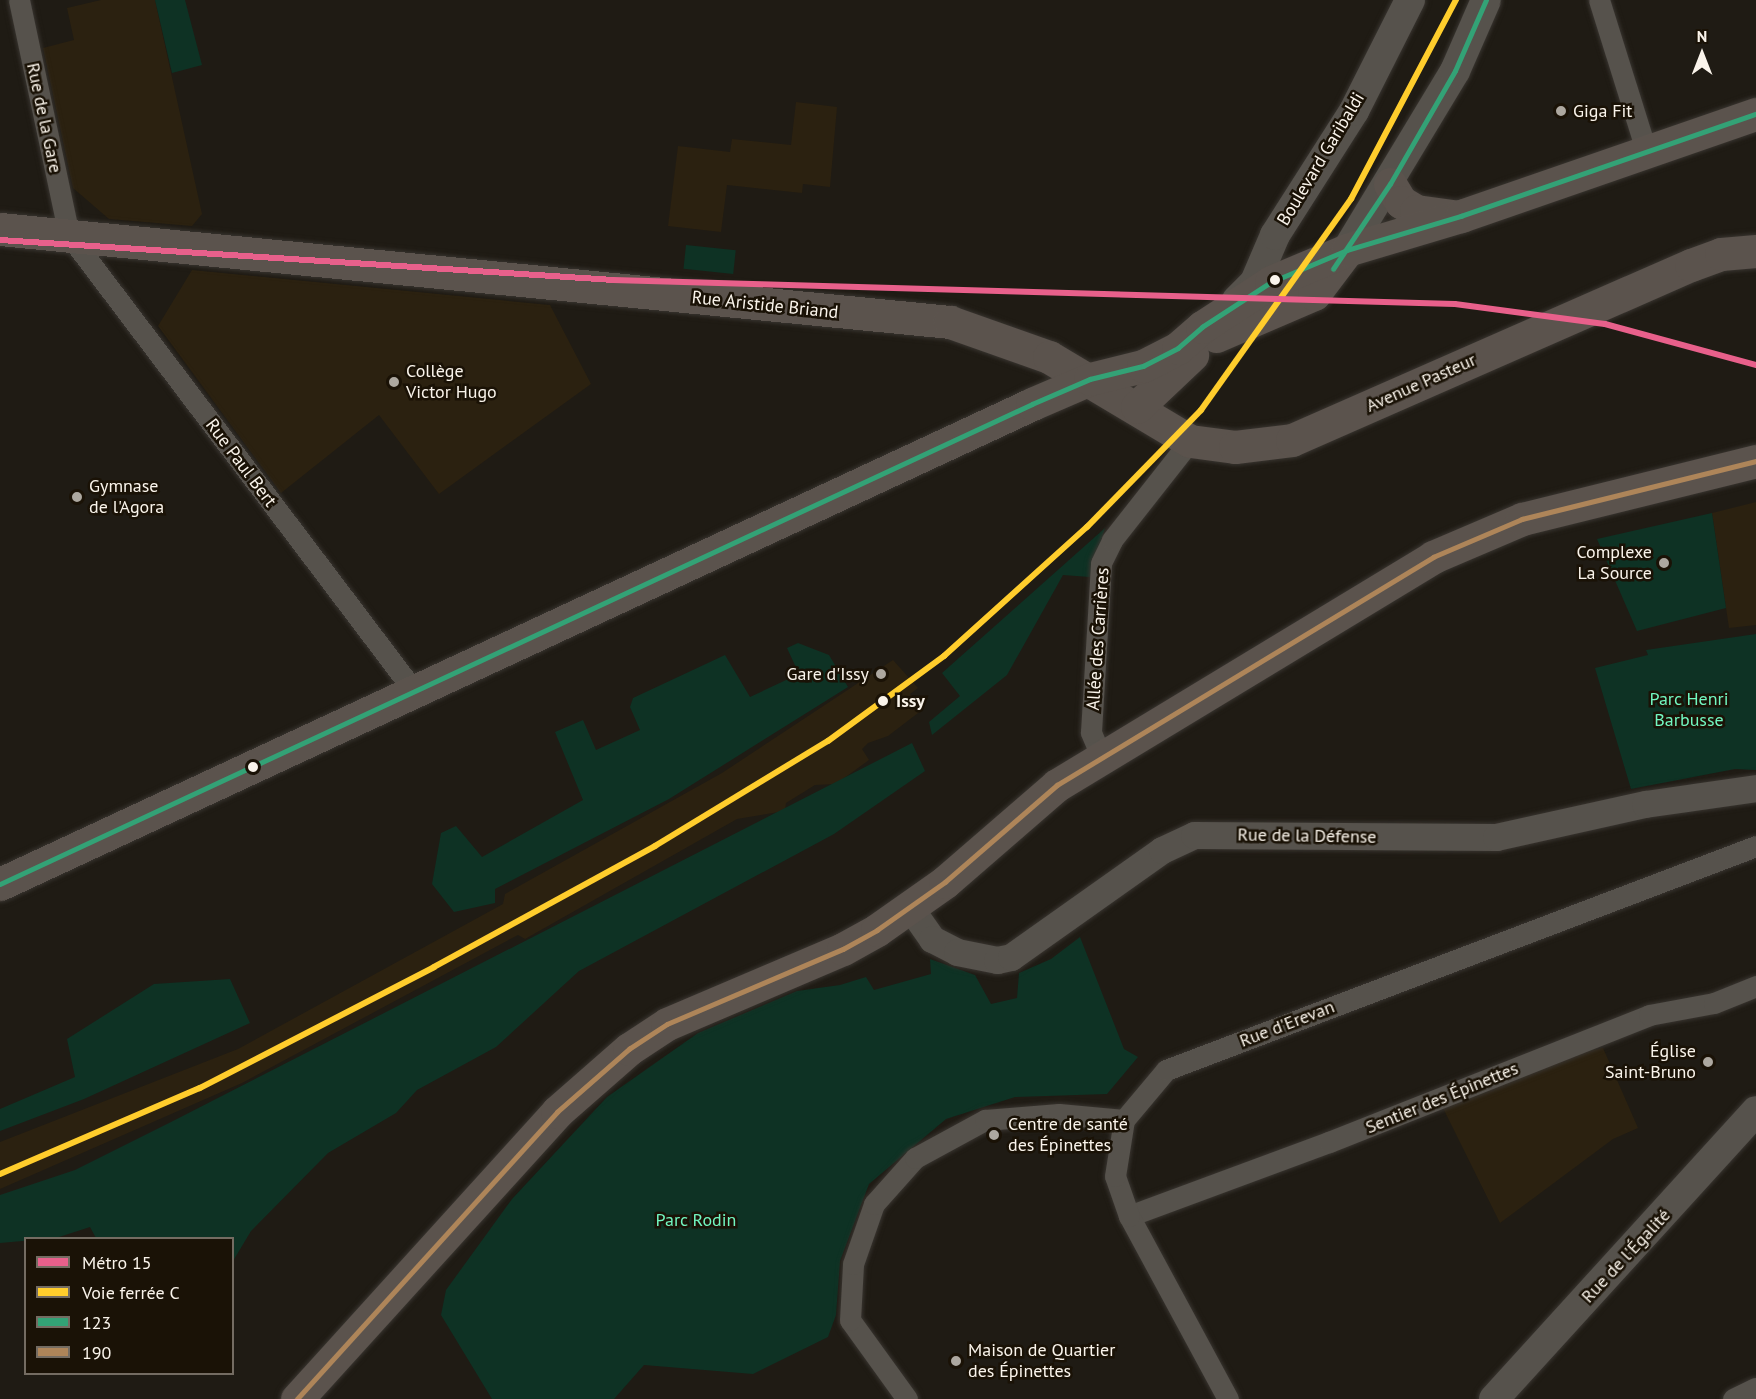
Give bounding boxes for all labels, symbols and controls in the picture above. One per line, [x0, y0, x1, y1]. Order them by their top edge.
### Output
north arrow [1672, 24, 1732, 84]
text: N [1697, 26, 1707, 46]
street label: Rue de la Gare [22, 61, 66, 175]
street label: Boulevard Garibaldi [1273, 89, 1369, 229]
place label: Giga Fit [1573, 100, 1632, 122]
marker: Giga Fit [1554, 104, 1568, 118]
unlabelled marker [1269, 274, 1281, 286]
street label: Rue Aristide Briand [690, 287, 840, 323]
street label: Avenue Pasteur [1363, 349, 1479, 417]
place label: Collège Victor Hugo [406, 361, 497, 404]
marker: Collège Victor Hugo [387, 375, 401, 389]
street label: Rue Paul Bert [201, 415, 281, 511]
place label: Gymnase de l'Agora [89, 476, 164, 518]
marker: Gymnase de l'Agora [70, 490, 84, 504]
place label: Complexe La Source [1576, 542, 1652, 584]
marker: Complexe La Source [1657, 556, 1671, 570]
street label: Allée des Carrières [1082, 567, 1114, 711]
place label: Gare d'Issy [787, 663, 869, 685]
marker: Gare d'Issy [874, 667, 888, 681]
park label: Parc Henri Barbusse [1649, 689, 1729, 732]
place label: Issy [896, 690, 925, 712]
marker: Issy [874, 692, 892, 710]
unlabelled marker [247, 761, 259, 773]
street label: Rue de la Défense [1237, 824, 1377, 848]
street label: Rue d'Erevan [1237, 996, 1337, 1052]
place label: Église Saint-Bruno [1605, 1041, 1696, 1084]
marker: Église Saint-Bruno [1701, 1055, 1715, 1069]
street label: Sentier des Épinettes [1363, 1058, 1521, 1138]
place label: Centre de santé des Épinettes [1008, 1114, 1128, 1156]
marker: Centre de santé des Épinettes [985, 1126, 1003, 1144]
street label: Rue de l'Égalité [1577, 1205, 1675, 1307]
park label: Parc Rodin [655, 1209, 737, 1231]
legend [24, 1237, 234, 1375]
text: Métro 15 [82, 1251, 152, 1274]
text: Voie ferrée C [82, 1281, 180, 1304]
text: 123 [82, 1311, 111, 1334]
place label: Maison de Quartier des Épinettes [968, 1340, 1115, 1382]
text: 190 [82, 1341, 111, 1364]
marker: Maison de Quartier des Épinettes [949, 1354, 963, 1368]

